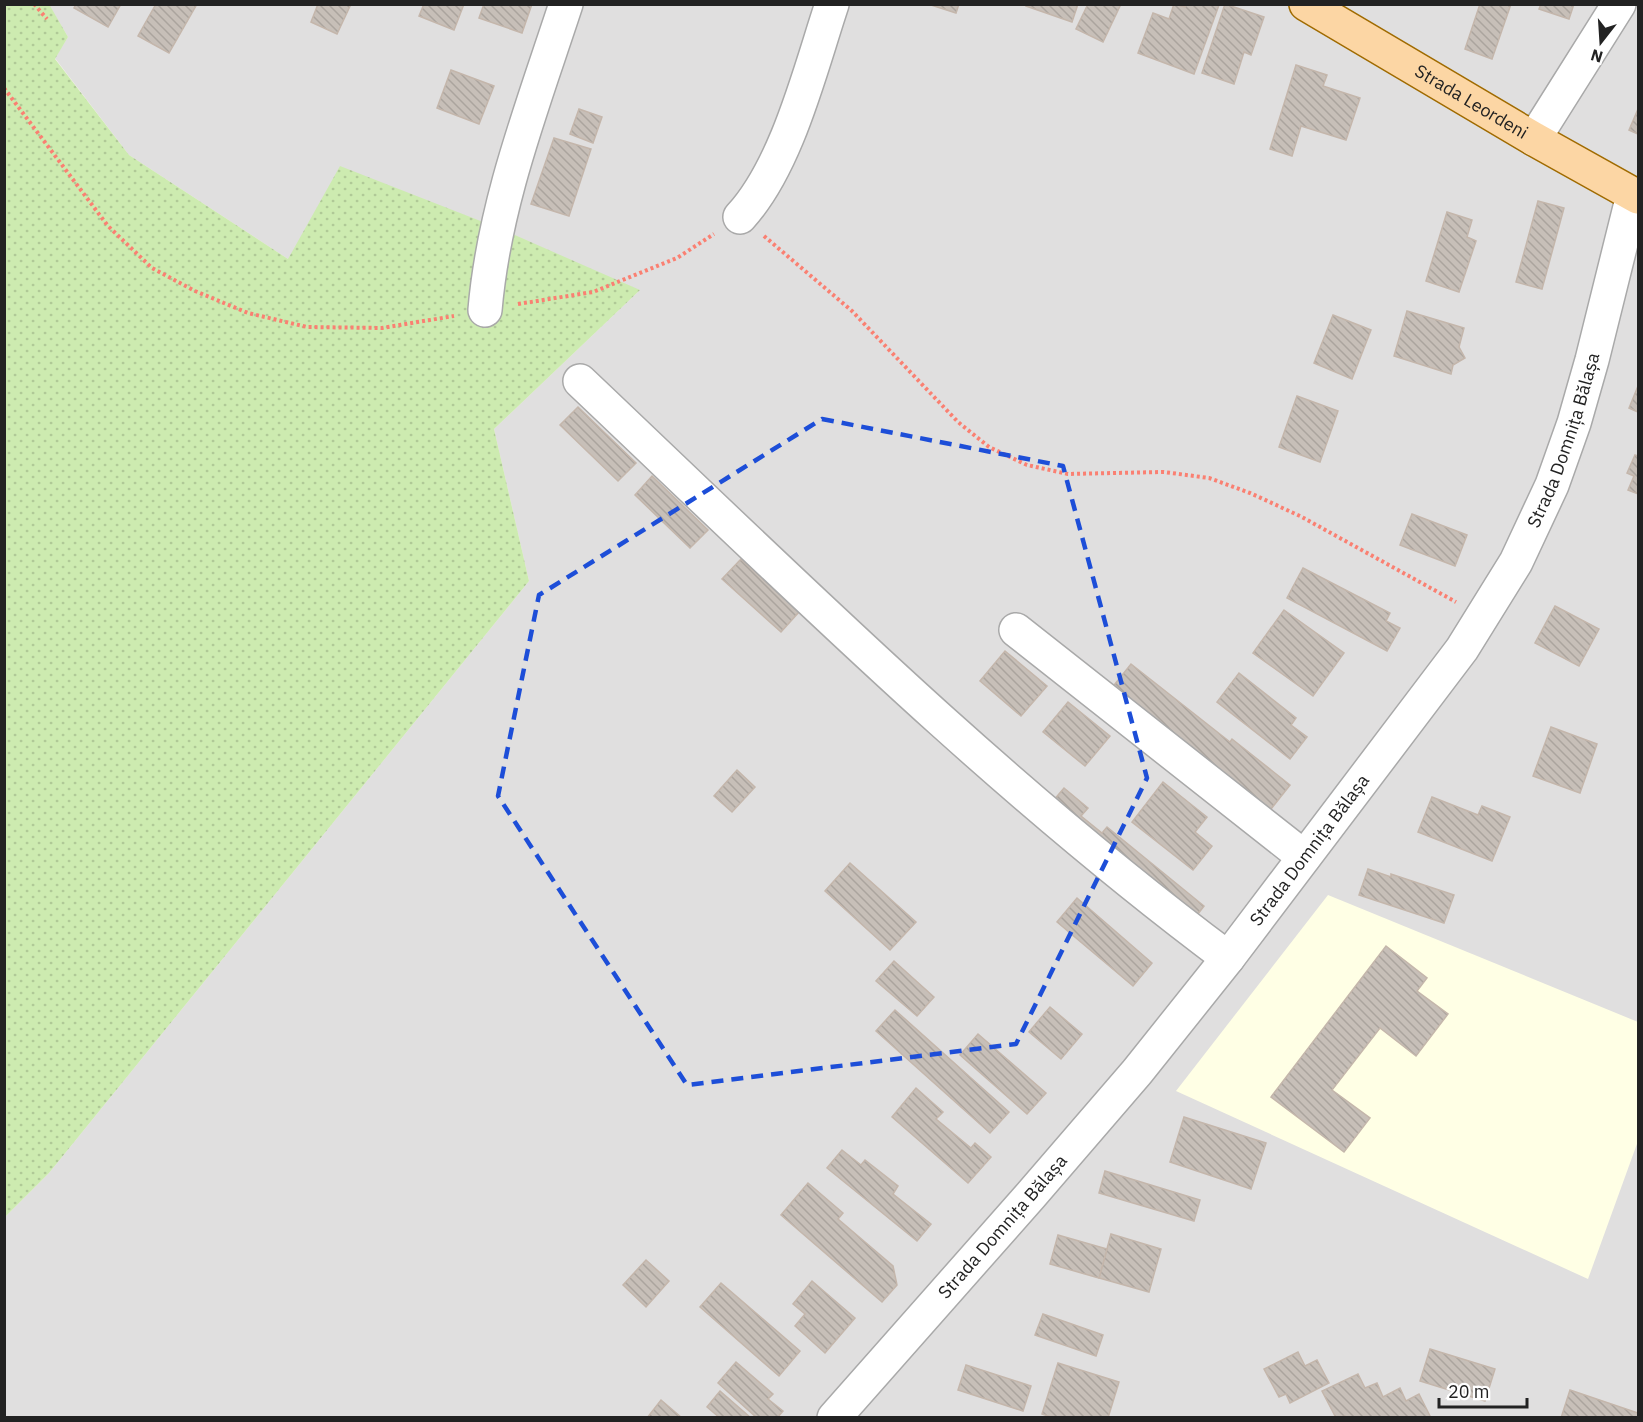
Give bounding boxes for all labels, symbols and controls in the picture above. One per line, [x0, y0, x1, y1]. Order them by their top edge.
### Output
north arrow [1571, 12, 1631, 72]
text: N [1588, 45, 1605, 68]
street label: Strada Leordeni [1411, 59, 1532, 144]
street label: Strada Domnița Bălașa [1522, 350, 1604, 531]
street label: Strada Domnița Bălașa [1244, 769, 1374, 930]
street label: Strada Domnița Bălașa [933, 1149, 1072, 1303]
scale bar [1439, 1371, 1528, 1409]
text: 20 m [1448, 1380, 1490, 1403]

